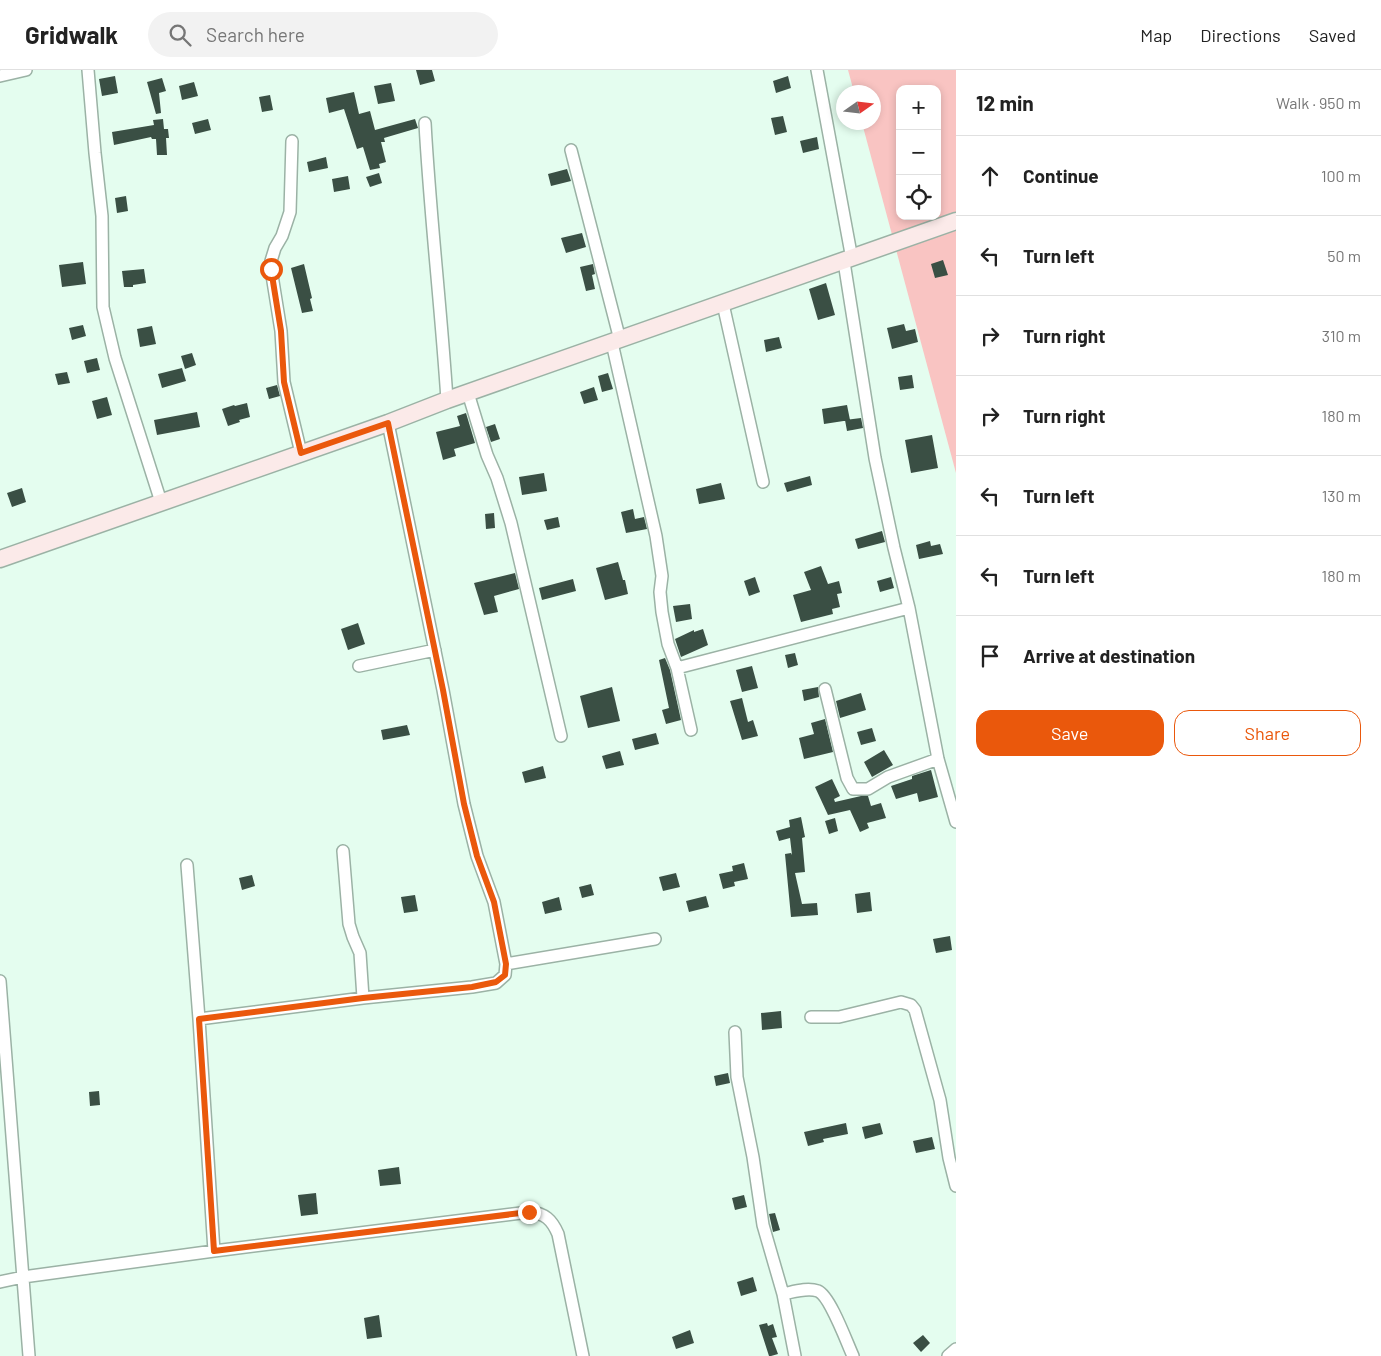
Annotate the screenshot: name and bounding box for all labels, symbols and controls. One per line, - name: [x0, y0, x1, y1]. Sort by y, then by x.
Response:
- search box: [148, 12, 498, 57]
- text: Gridwalk: [25, 20, 118, 49]
- icon: search: [166, 21, 194, 49]
- text: Search here: [206, 23, 305, 46]
- text: Map: [1140, 24, 1172, 46]
- text: Directions: [1200, 24, 1281, 46]
- text: Saved: [1309, 24, 1356, 46]
- north arrow: [836, 85, 881, 130]
- map controls: [896, 85, 941, 220]
- button: +: [896, 85, 941, 130]
- text: 12 min: [976, 90, 1034, 115]
- text: Walk · 950 m: [1276, 93, 1361, 112]
- button: −: [896, 130, 941, 175]
- icon: ahead: [976, 162, 1004, 190]
- text: Continue: [1023, 164, 1099, 187]
- text: 100 m: [1321, 166, 1361, 185]
- button: locate: [896, 175, 941, 220]
- icon: left: [976, 242, 1004, 270]
- text: Turn left: [1023, 244, 1094, 267]
- text: 50 m: [1327, 246, 1361, 265]
- route start: [260, 258, 283, 281]
- icon: right: [976, 322, 1004, 350]
- text: Turn right: [1023, 324, 1105, 347]
- text: 310 m: [1322, 326, 1361, 345]
- icon: right: [976, 402, 1004, 430]
- text: Turn right: [1023, 404, 1105, 427]
- text: 180 m: [1322, 406, 1361, 425]
- icon: left: [976, 482, 1004, 510]
- text: Turn left: [1023, 484, 1094, 507]
- text: 130 m: [1322, 486, 1361, 505]
- icon: left: [976, 562, 1004, 590]
- text: Turn left: [1023, 564, 1094, 587]
- text: 180 m: [1322, 566, 1361, 585]
- icon: arrive: [976, 642, 1004, 670]
- text: Arrive at destination: [1023, 644, 1195, 667]
- button: Save: [976, 710, 1164, 756]
- button: Share: [1174, 710, 1361, 756]
- route end: [518, 1201, 541, 1224]

